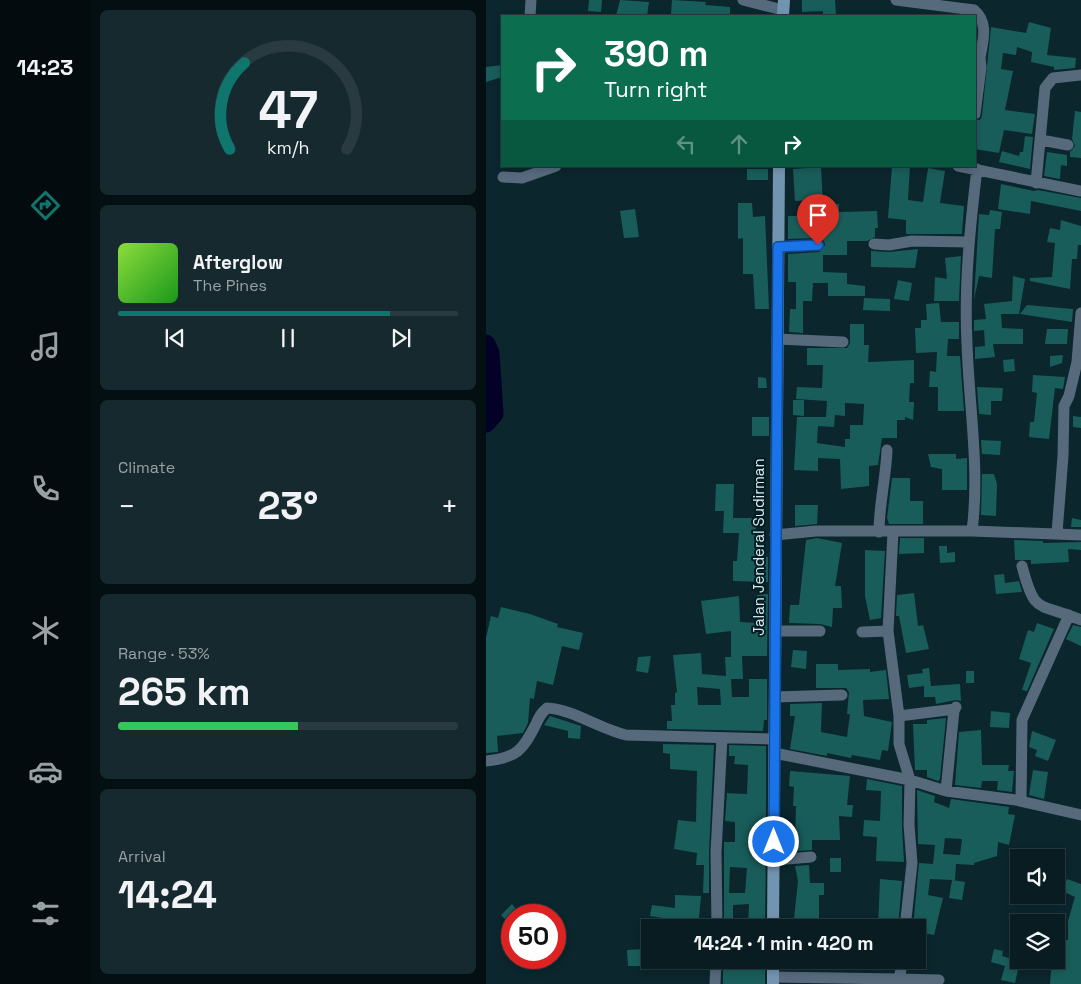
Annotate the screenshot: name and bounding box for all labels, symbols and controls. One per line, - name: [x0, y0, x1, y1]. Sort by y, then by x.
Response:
- text: 390 m: [604, 32, 708, 76]
- icon: right: [521, 35, 586, 100]
- text: 14:23: [17, 53, 73, 81]
- text: Turn right: [604, 75, 707, 103]
- text: 47: [258, 77, 318, 143]
- icon: left: [672, 130, 700, 158]
- icon: ahead: [725, 130, 753, 158]
- icon: right: [778, 130, 806, 158]
- text: km/h: [267, 136, 309, 159]
- icon: directions: [28, 188, 63, 223]
- pin: [797, 194, 839, 245]
- icon: arrive: [804, 201, 832, 229]
- text: Afterglow: [193, 250, 283, 275]
- text: The Pines: [193, 275, 267, 296]
- icon: previous: [161, 324, 189, 352]
- icon: pause: [274, 324, 302, 352]
- icon: next: [387, 324, 415, 352]
- icon: music: [28, 329, 63, 364]
- text: Climate: [118, 457, 175, 478]
- street label: Jalan Jenderal Sudirman: [749, 458, 768, 636]
- icon: phone: [28, 471, 63, 506]
- text: 23°: [258, 482, 318, 530]
- text: −: [118, 488, 135, 524]
- text: +: [441, 488, 458, 524]
- icon: climate: [28, 613, 63, 648]
- text: Range · 53%: [118, 643, 210, 664]
- text: 265 km: [118, 668, 250, 716]
- icon: car: [28, 754, 63, 789]
- position arrow: [747, 815, 799, 867]
- text: Arrival: [118, 846, 166, 867]
- map controls: [1010, 849, 1065, 969]
- button: sound: [1010, 849, 1065, 904]
- text: 14:24: [118, 871, 217, 919]
- icon: filters: [28, 896, 63, 931]
- speed limit sign: 50: [501, 904, 566, 969]
- button: layers: [1010, 914, 1065, 969]
- text: 14:24 · 1 min · 420 m: [693, 931, 874, 956]

